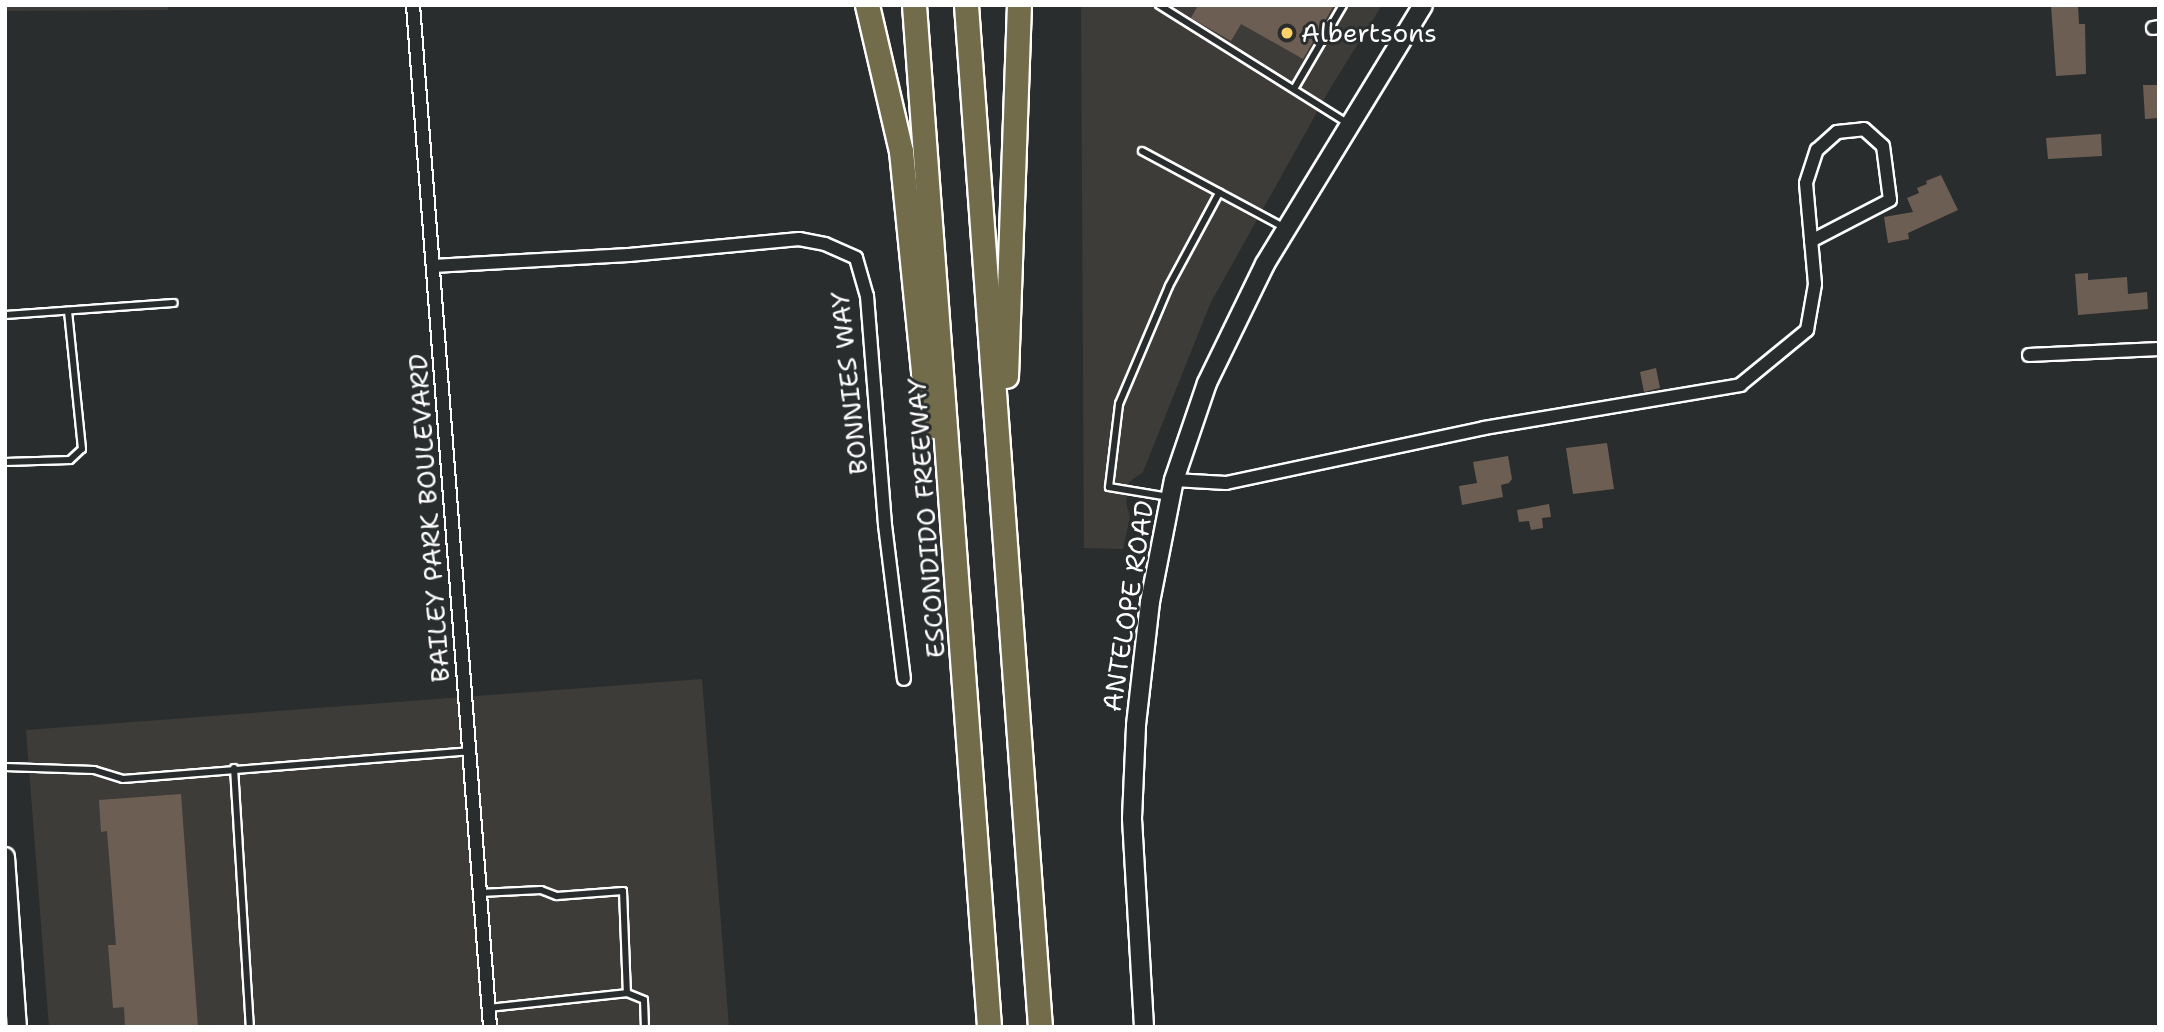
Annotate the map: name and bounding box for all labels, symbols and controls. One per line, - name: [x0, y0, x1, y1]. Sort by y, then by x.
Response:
- place label: Albertsons: [1301, 17, 1437, 49]
- marker: Albertsons: [1279, 25, 1295, 41]
- street label: BONNIES WAY: [824, 290, 874, 476]
- street label: BAILEY PARK BOULEVARD: [402, 353, 456, 683]
- street label: ESCONDIDO FREEWAY: [901, 377, 951, 659]
- street label: ANTELOPE ROAD: [1096, 498, 1160, 714]

